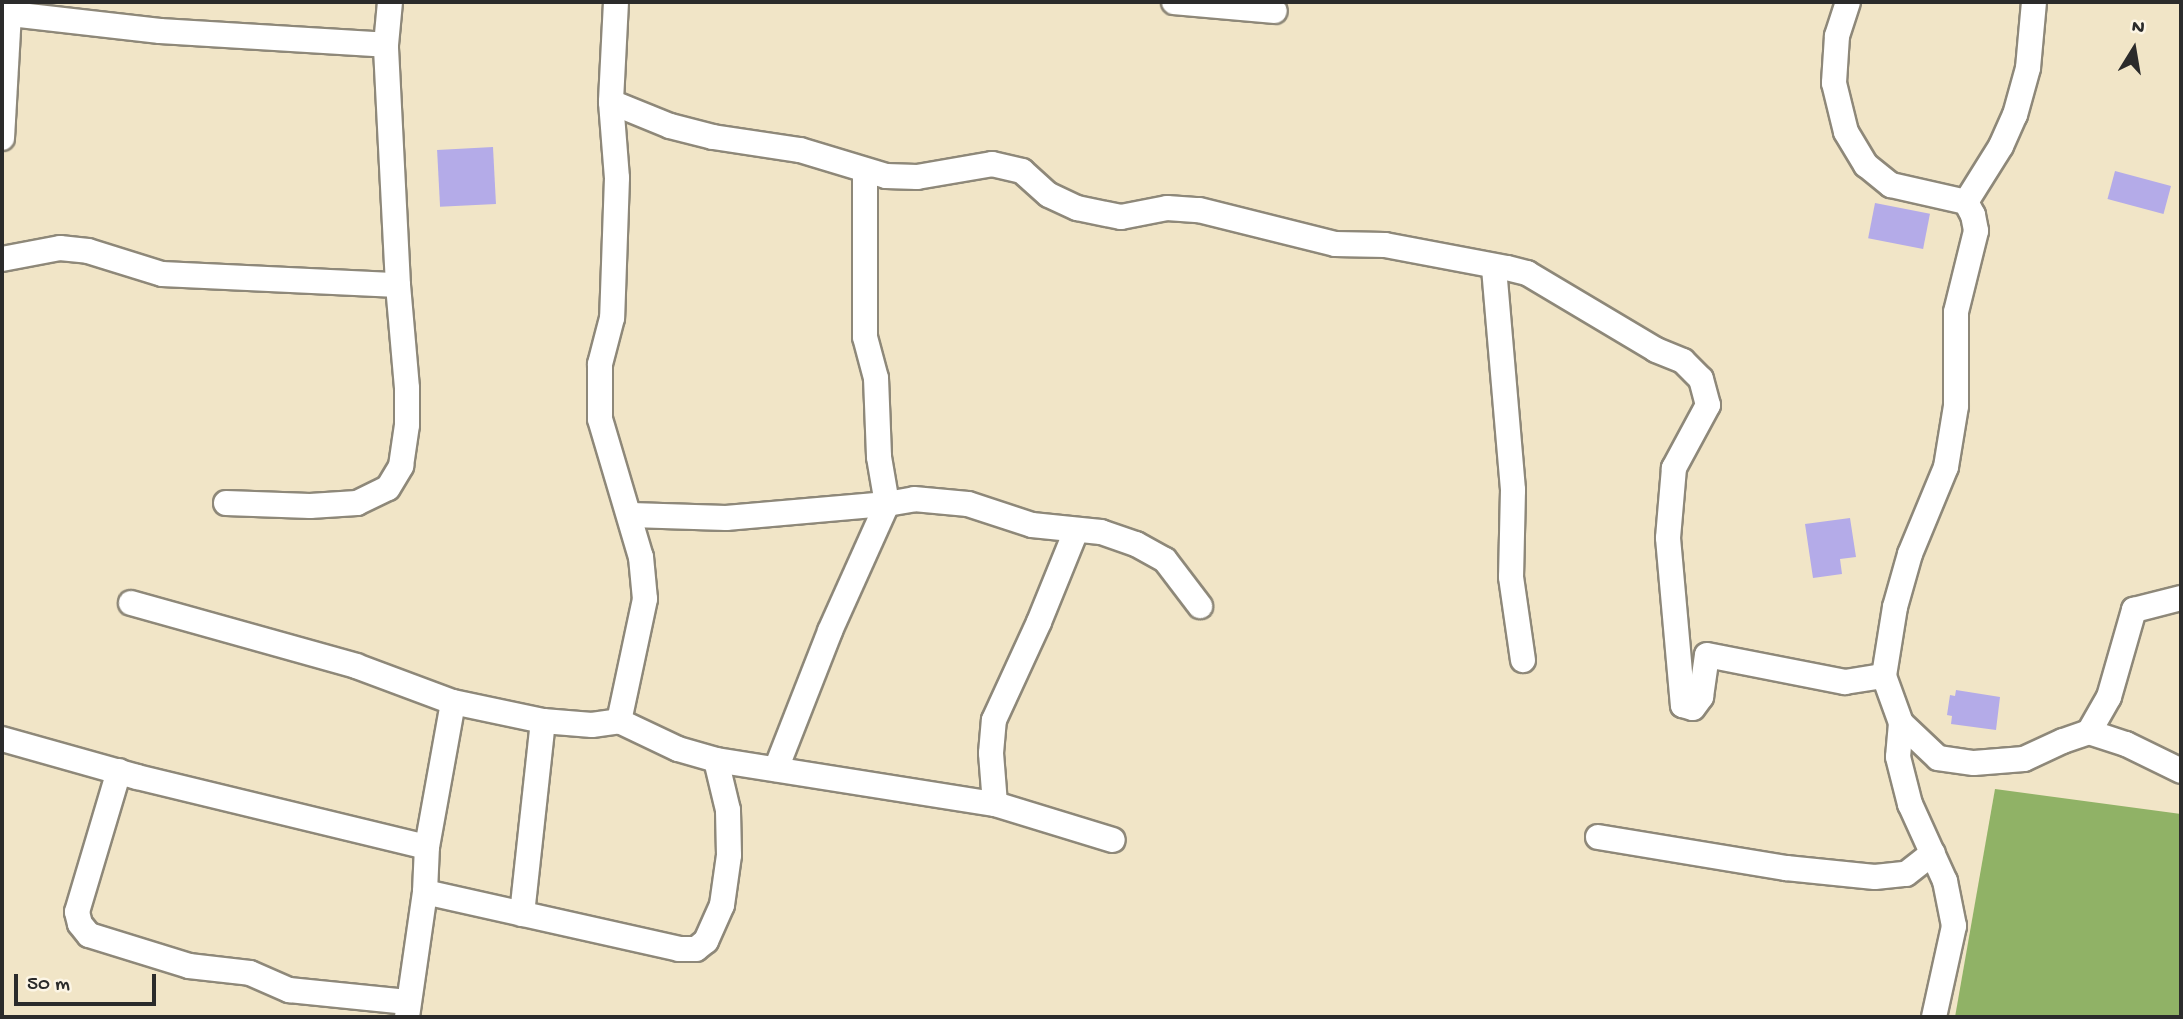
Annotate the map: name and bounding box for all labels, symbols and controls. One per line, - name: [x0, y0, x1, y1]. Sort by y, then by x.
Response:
- north arrow: [2099, 14, 2169, 84]
- text: N: [2130, 15, 2146, 40]
- scale bar: [18, 960, 159, 1004]
- text: 50 m: [27, 973, 70, 998]

